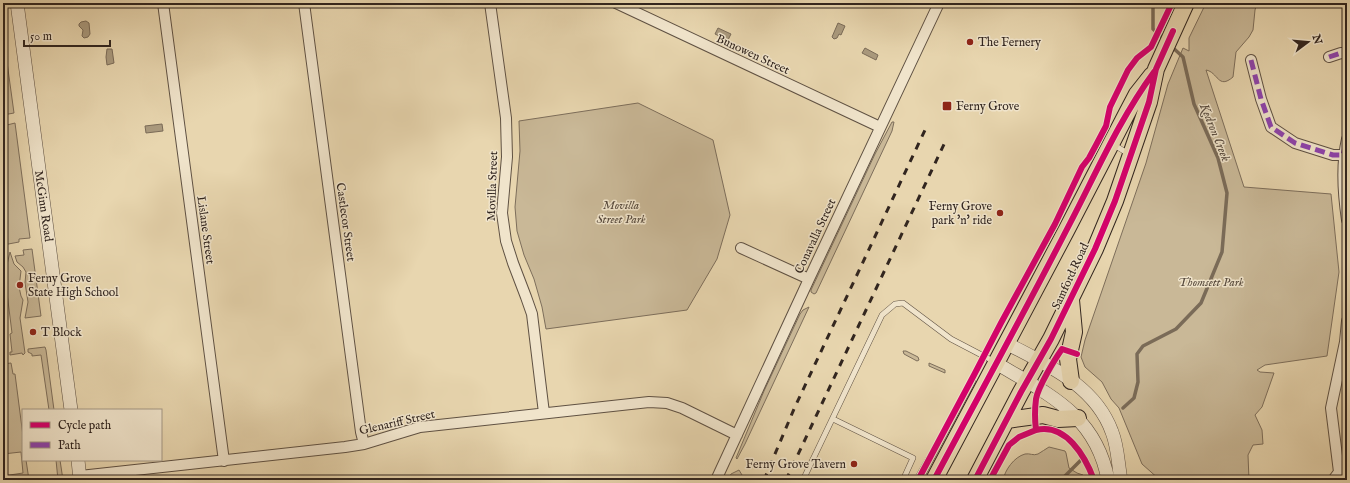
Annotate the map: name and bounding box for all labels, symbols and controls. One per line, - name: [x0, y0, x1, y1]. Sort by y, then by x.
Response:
- scale bar: [24, 22, 110, 48]
- north arrow: [1288, 22, 1328, 62]
- text: 50 m: [30, 29, 52, 44]
- street label: Bunowen Street: [714, 31, 792, 78]
- text: N: [1308, 32, 1325, 46]
- place label: The Fernery: [978, 35, 1041, 50]
- marker: The Fernery: [965, 37, 975, 47]
- place label: Ferny Grove: [956, 99, 1020, 114]
- marker: Ferny Grove: [941, 100, 953, 112]
- water label: Kedron Creek: [1195, 100, 1234, 165]
- street label: Movilla Street: [484, 151, 501, 221]
- street label: McGinn Road: [31, 170, 56, 243]
- street label: Castlecor Street: [333, 182, 358, 262]
- street label: Lislane Street: [193, 195, 218, 265]
- street label: Conavalla Street: [792, 196, 839, 276]
- park label: Movilla Street Park: [596, 198, 646, 227]
- place label: Ferny Grove park 'n' ride: [929, 199, 992, 229]
- marker: Ferny Grove park 'n' ride: [995, 208, 1005, 218]
- street label: Samford Road: [1048, 240, 1093, 312]
- place label: Ferny Grove State High School: [28, 271, 119, 300]
- park label: Thomsett Park: [1178, 275, 1244, 290]
- marker: Ferny Grove State High School: [15, 280, 25, 290]
- place label: T Block: [41, 325, 82, 340]
- marker: T Block: [28, 327, 38, 337]
- street label: Glenariff Street: [358, 407, 436, 438]
- legend: [22, 409, 162, 461]
- text: Cycle path: [58, 418, 112, 434]
- text: Path: [58, 438, 81, 453]
- place label: Ferny Grove Tavern: [746, 457, 847, 472]
- marker: Ferny Grove Tavern: [849, 459, 859, 469]

